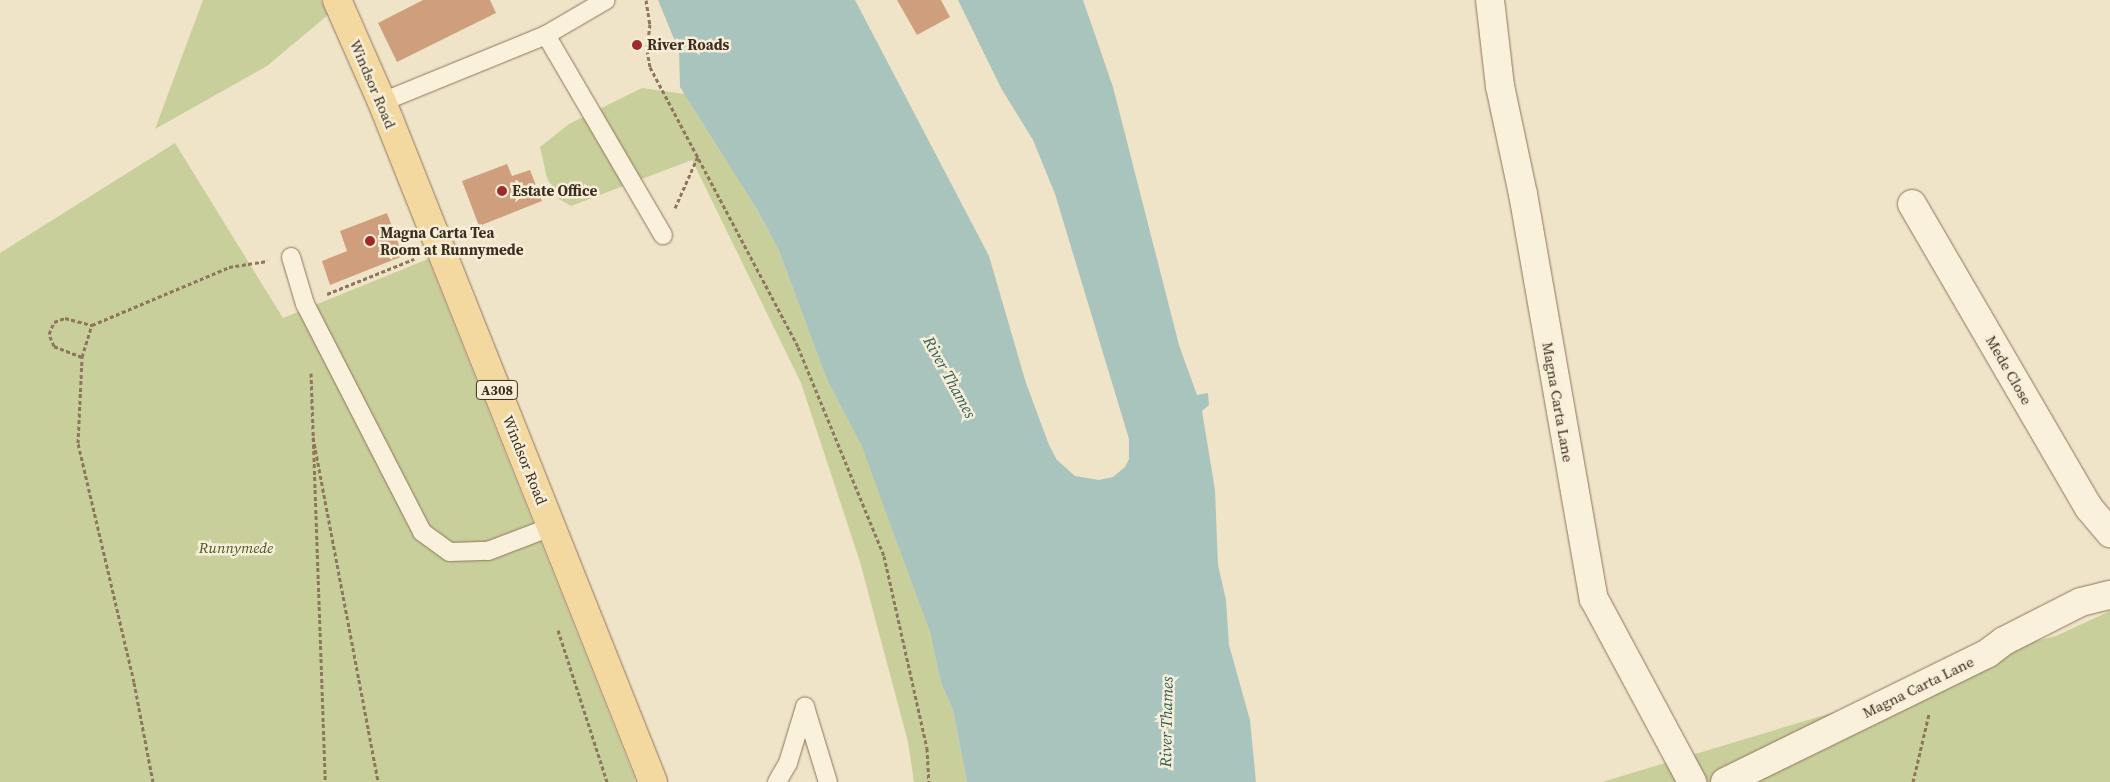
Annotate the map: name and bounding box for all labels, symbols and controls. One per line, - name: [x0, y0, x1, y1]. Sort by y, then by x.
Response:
- place label: River Roads: [647, 36, 729, 54]
- street label: Windsor Road: [346, 37, 400, 131]
- marker: River Roads: [631, 39, 643, 51]
- place label: Estate Office: [512, 182, 597, 200]
- marker: Estate Office: [496, 185, 508, 197]
- place label: Magna Carta Tea Room at Runnymede: [380, 223, 524, 258]
- marker: Magna Carta Tea Room at Runnymede: [364, 235, 376, 247]
- street label: Mede Close: [1982, 332, 2036, 408]
- water label: River Thames: [920, 333, 980, 421]
- street label: Magna Carta Lane: [1539, 341, 1577, 463]
- road number: A308: [476, 378, 518, 402]
- street label: Windsor Road: [499, 413, 551, 507]
- park label: Runnymede: [199, 539, 273, 557]
- street label: Magna Carta Lane: [1859, 652, 1977, 722]
- water label: River Thames: [1156, 676, 1176, 768]

